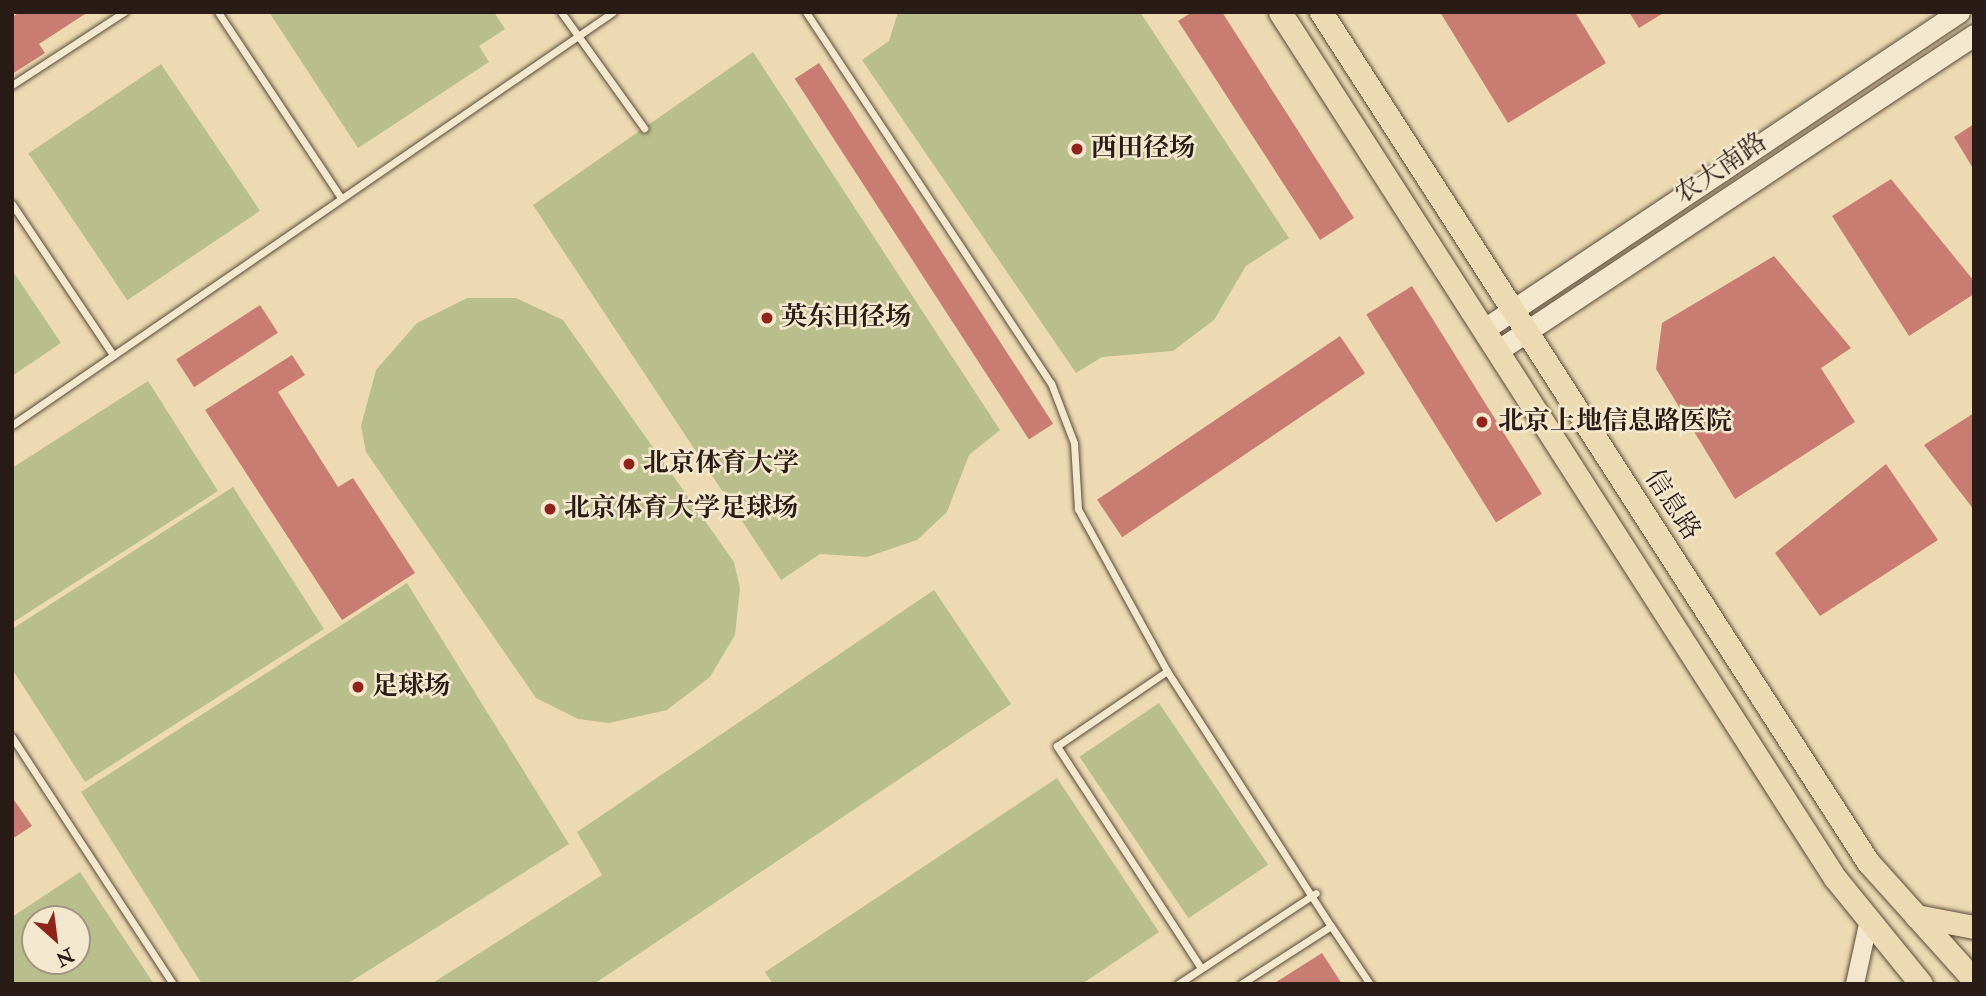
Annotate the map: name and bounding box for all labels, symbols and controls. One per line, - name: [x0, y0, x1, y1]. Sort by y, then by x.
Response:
- street label: 农大南路: [1669, 127, 1773, 211]
- place label: 西田径场: [1091, 133, 1195, 165]
- marker: 西田径场: [1069, 141, 1085, 157]
- place label: 英东田径场: [781, 302, 911, 334]
- marker: 英东田径场: [759, 310, 775, 326]
- place label: 北京上地信息路医院: [1498, 406, 1732, 438]
- marker: 北京上地信息路医院: [1472, 412, 1492, 432]
- place label: 北京体育大学: [643, 448, 799, 480]
- marker: 北京体育大学: [621, 456, 637, 472]
- street label: 信息路: [1638, 464, 1706, 546]
- place label: 北京体育大学足球场: [564, 493, 798, 525]
- marker: 北京体育大学足球场: [542, 501, 558, 517]
- place label: 足球场: [372, 671, 450, 703]
- marker: 足球场: [350, 679, 366, 695]
- north arrow: [21, 905, 91, 975]
- text: N: [52, 942, 78, 971]

